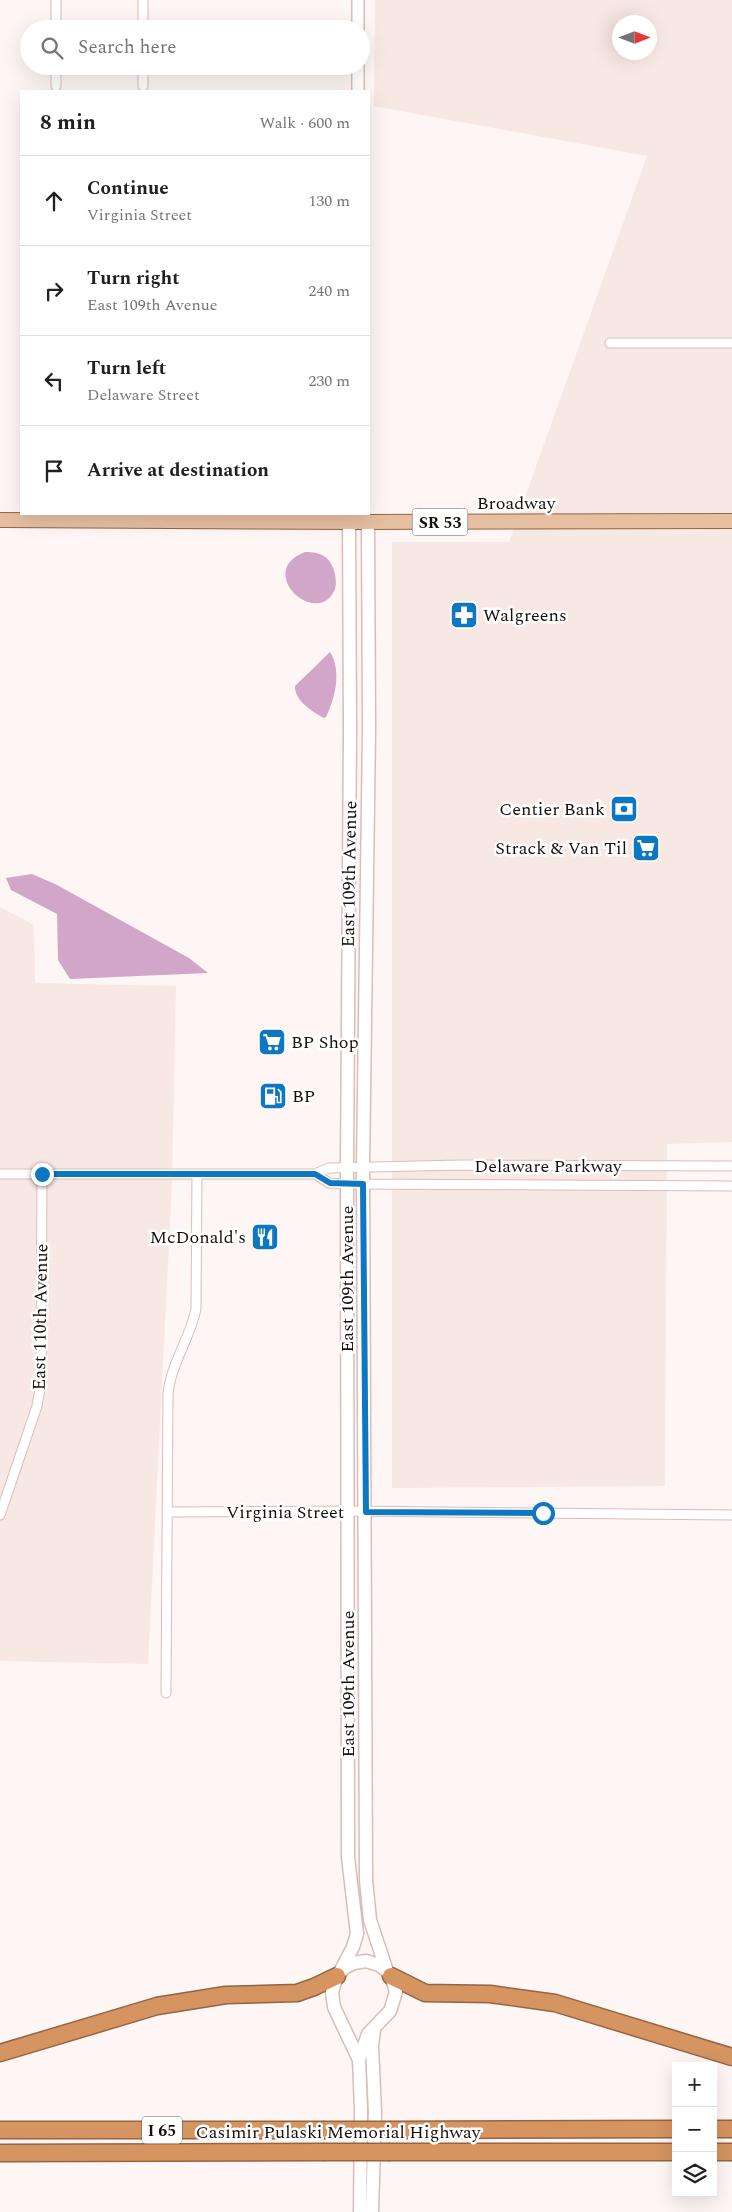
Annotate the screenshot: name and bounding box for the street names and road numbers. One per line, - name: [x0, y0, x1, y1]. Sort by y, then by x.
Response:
- street label: Broadway: [477, 490, 557, 517]
- road number: SR 53: [412, 508, 468, 536]
- street label: East 109th Avenue: [335, 800, 364, 948]
- street label: Delaware Parkway: [474, 1153, 623, 1180]
- street label: East 109th Avenue: [334, 1206, 361, 1352]
- street label: East 110th Avenue: [26, 1243, 55, 1391]
- street label: Virginia Street: [226, 1499, 344, 1526]
- street label: East 109th Avenue: [335, 1611, 362, 1757]
- road number: I 65: [142, 2116, 182, 2144]
- street label: Casimir Pulaski Memorial Highway: [196, 2119, 482, 2146]

